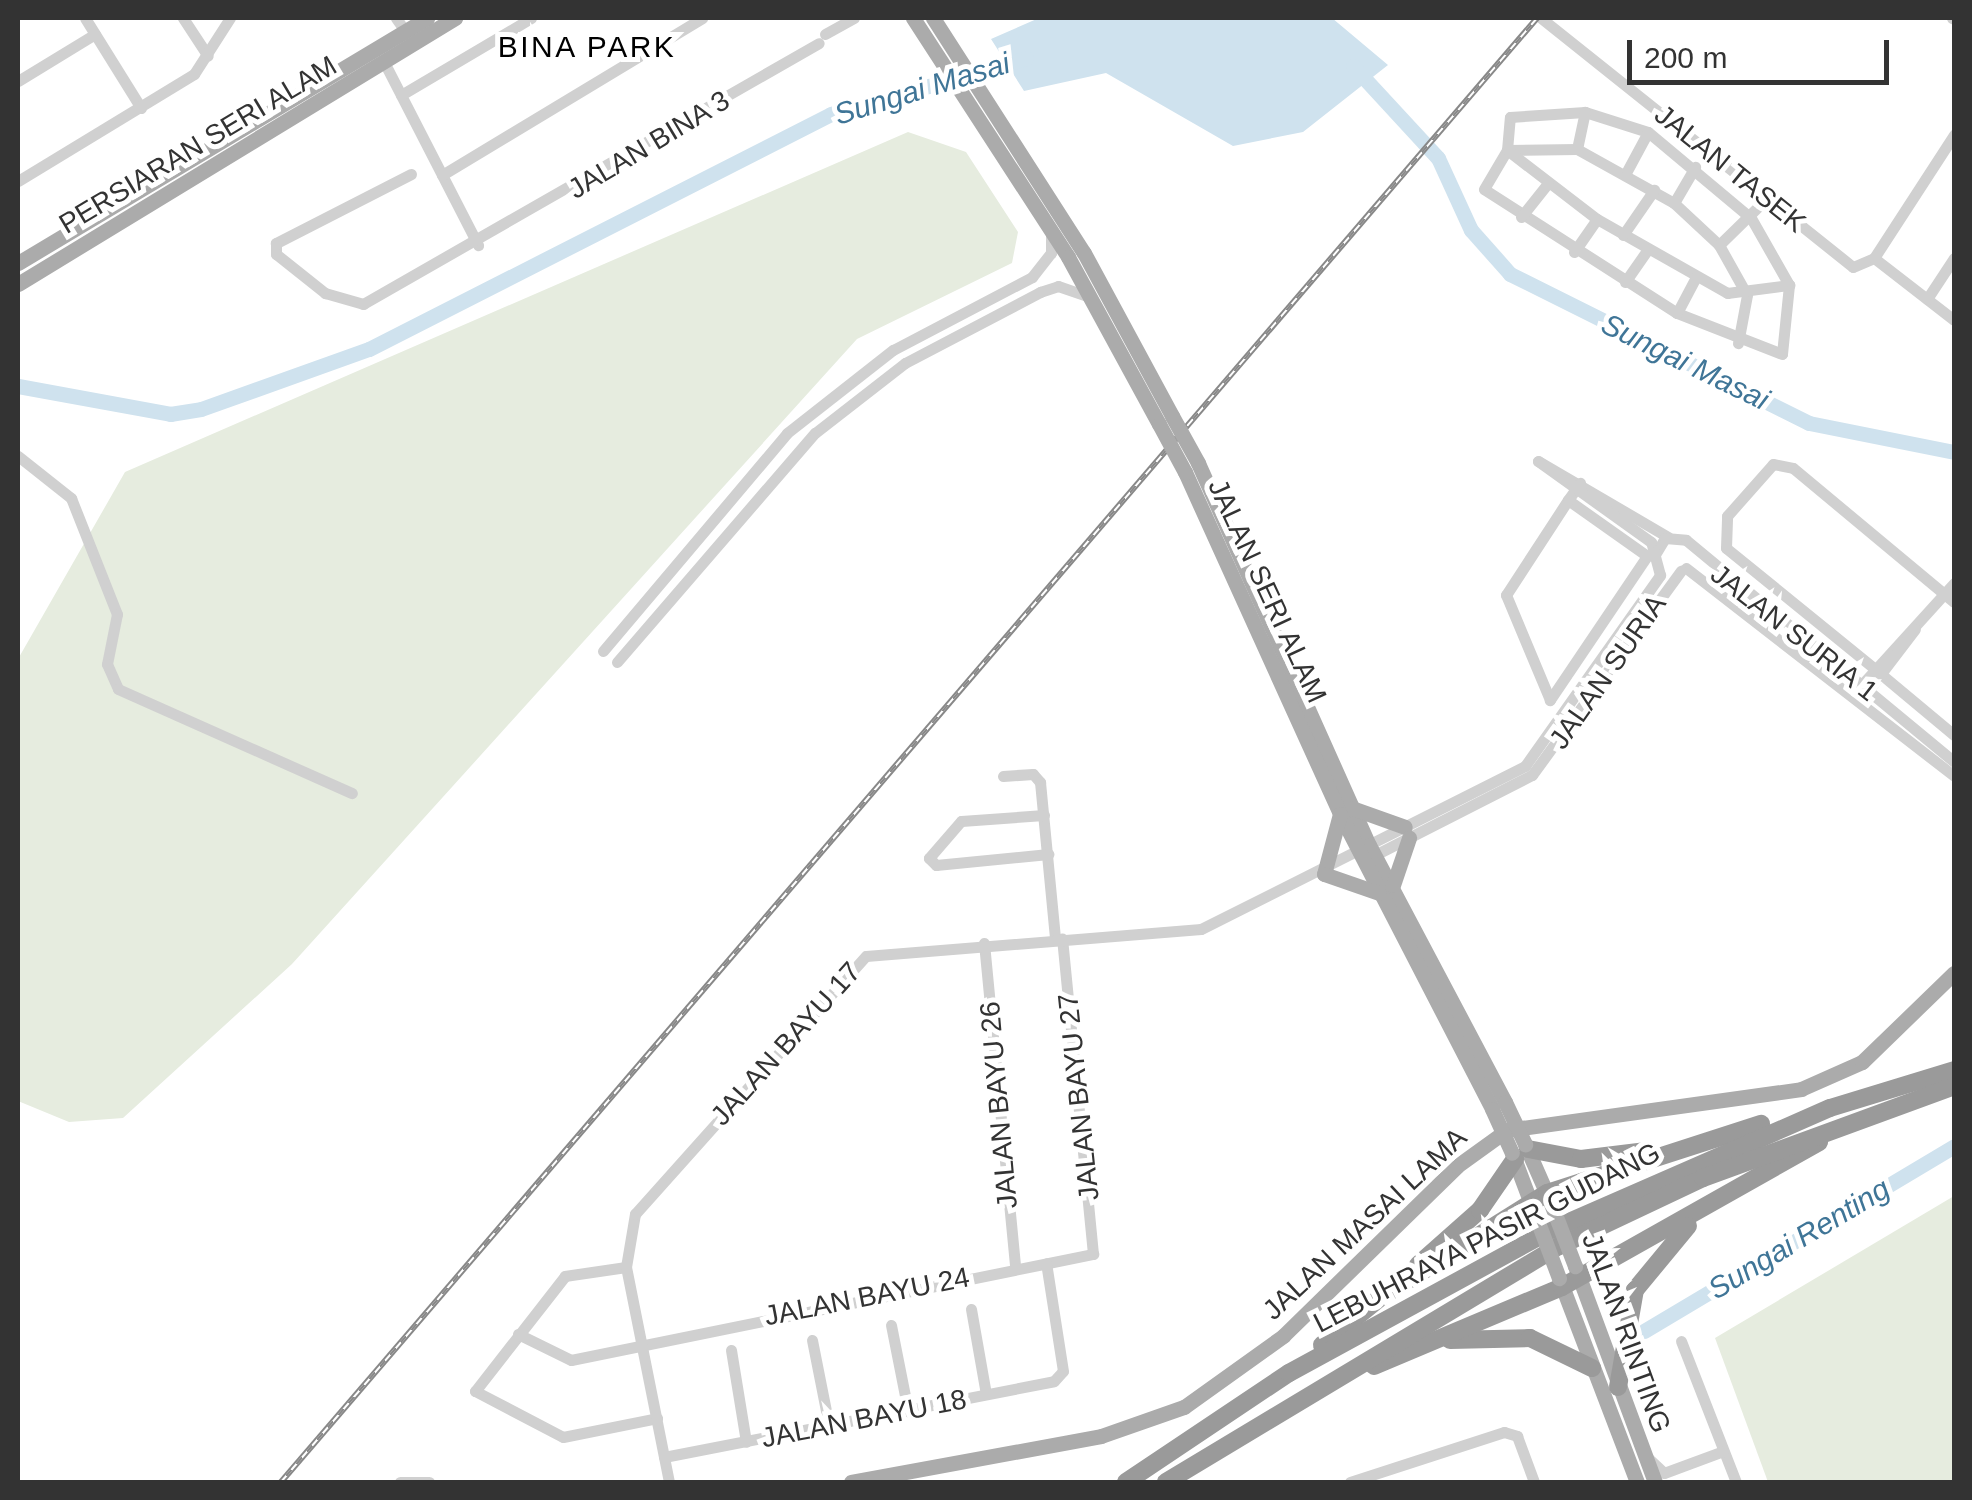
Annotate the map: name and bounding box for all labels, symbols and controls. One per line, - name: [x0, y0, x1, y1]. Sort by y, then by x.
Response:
- scale bar: [1632, 20, 1894, 82]
- district label: BINA PARK: [497, 29, 677, 65]
- text: 200 m: [1644, 41, 1727, 74]
- water label: Sungai Masai: [830, 45, 1014, 133]
- street label: PERSIARAN SERI ALAM: [53, 48, 343, 242]
- street label: JALAN BINA 3: [562, 83, 736, 207]
- street label: JALAN TASEK: [1648, 98, 1812, 240]
- water label: Sungai Masai: [1595, 306, 1775, 418]
- street label: JALAN SERI ALAM: [1200, 473, 1334, 709]
- street label: JALAN SURIA 1: [1703, 557, 1885, 709]
- street label: JALAN SURIA: [1542, 588, 1674, 756]
- street label: JALAN BAYU 17: [704, 955, 868, 1133]
- street label: JALAN BAYU 27: [1051, 992, 1107, 1202]
- street label: JALAN BAYU 26: [973, 1000, 1025, 1210]
- street label: JALAN MASAI LAMA: [1256, 1121, 1474, 1327]
- street label: LEBUHRAYA PASIR GUDANG: [1307, 1135, 1667, 1341]
- water label: Sungai Renting: [1702, 1171, 1896, 1307]
- street label: JALAN RINTING: [1574, 1229, 1678, 1437]
- street label: JALAN BAYU 24: [762, 1261, 972, 1333]
- street label: JALAN BAYU 18: [759, 1383, 969, 1455]

